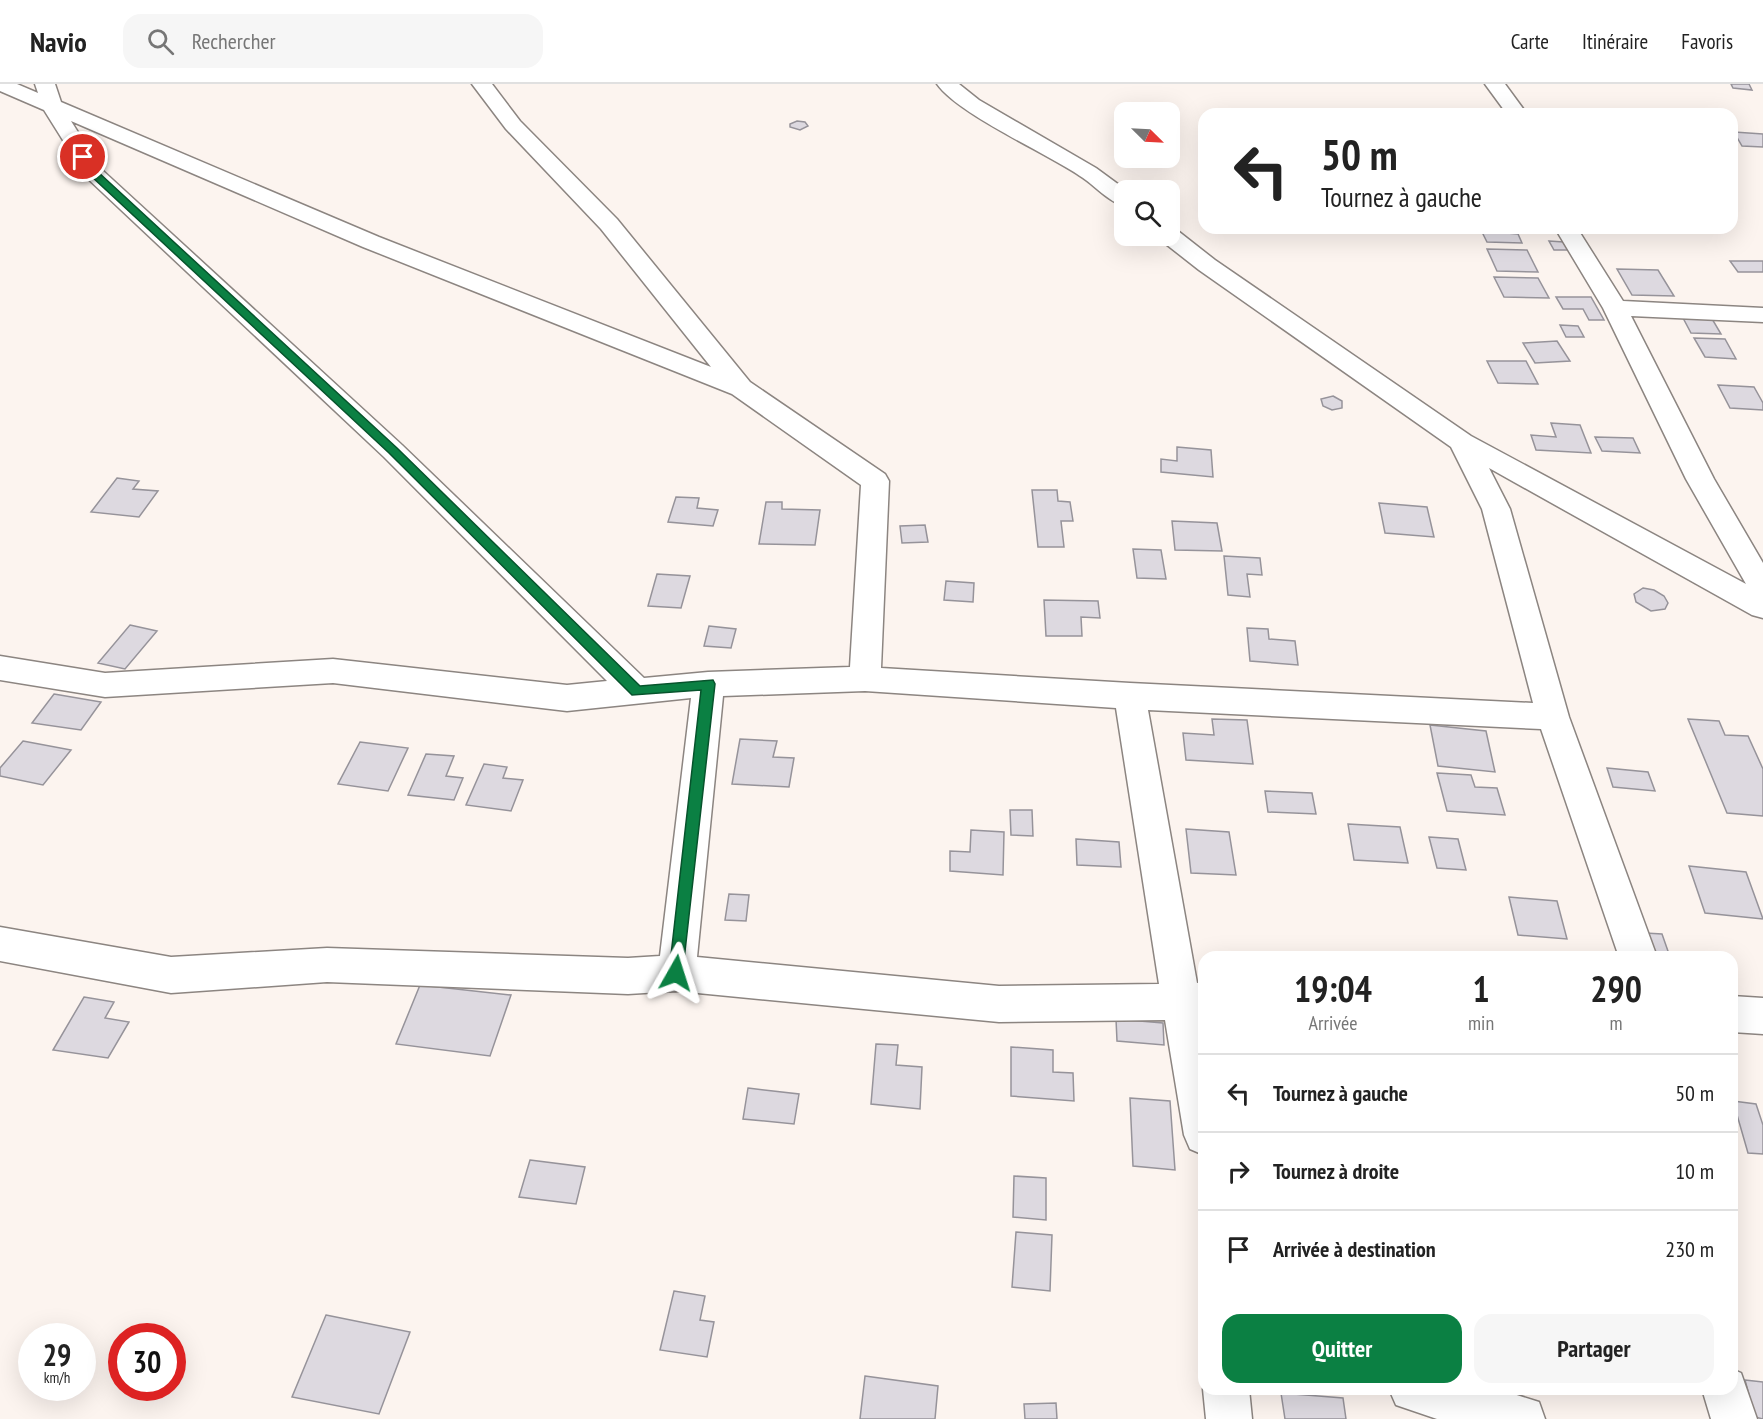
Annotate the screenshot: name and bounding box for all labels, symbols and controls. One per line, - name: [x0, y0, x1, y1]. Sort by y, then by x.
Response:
- search box: [123, 14, 543, 68]
- text: Navio: [30, 23, 87, 60]
- icon: search: [144, 25, 177, 58]
- text: Rechercher: [192, 27, 276, 55]
- text: Carte: [1511, 28, 1549, 55]
- text: Itinéraire: [1582, 28, 1648, 55]
- text: Favoris: [1681, 28, 1733, 55]
- north arrow: [1114, 102, 1180, 168]
- map controls: [1114, 102, 1180, 246]
- text: 50 m: [1321, 127, 1398, 182]
- pin: [57, 131, 108, 182]
- icon: left: [1222, 132, 1300, 210]
- icon: arrive: [66, 140, 99, 173]
- button: search: [1114, 180, 1180, 246]
- text: Tournez à gauche: [1321, 180, 1482, 214]
- position arrow: [644, 941, 708, 1005]
- text: 19:04: [1294, 965, 1372, 1012]
- text: 1: [1472, 965, 1490, 1012]
- text: 290: [1590, 965, 1642, 1012]
- text: Arrivée: [1309, 1010, 1357, 1036]
- text: min: [1468, 1010, 1494, 1036]
- text: m: [1610, 1010, 1623, 1036]
- icon: left: [1222, 1077, 1255, 1110]
- text: Tournez à gauche: [1273, 1079, 1408, 1107]
- text: 50 m: [1675, 1079, 1714, 1107]
- icon: right: [1222, 1155, 1255, 1188]
- text: Tournez à droite: [1273, 1157, 1399, 1185]
- text: 10 m: [1675, 1157, 1714, 1185]
- icon: arrive: [1222, 1233, 1255, 1266]
- text: Arrivée à destination: [1273, 1235, 1436, 1263]
- text: 230 m: [1665, 1235, 1714, 1263]
- button: Quitter: [1222, 1314, 1462, 1383]
- button: Partager: [1474, 1314, 1714, 1383]
- speed limit sign: 30: [108, 1323, 186, 1401]
- text: 29: [43, 1335, 71, 1374]
- text: km/h: [44, 1368, 70, 1387]

